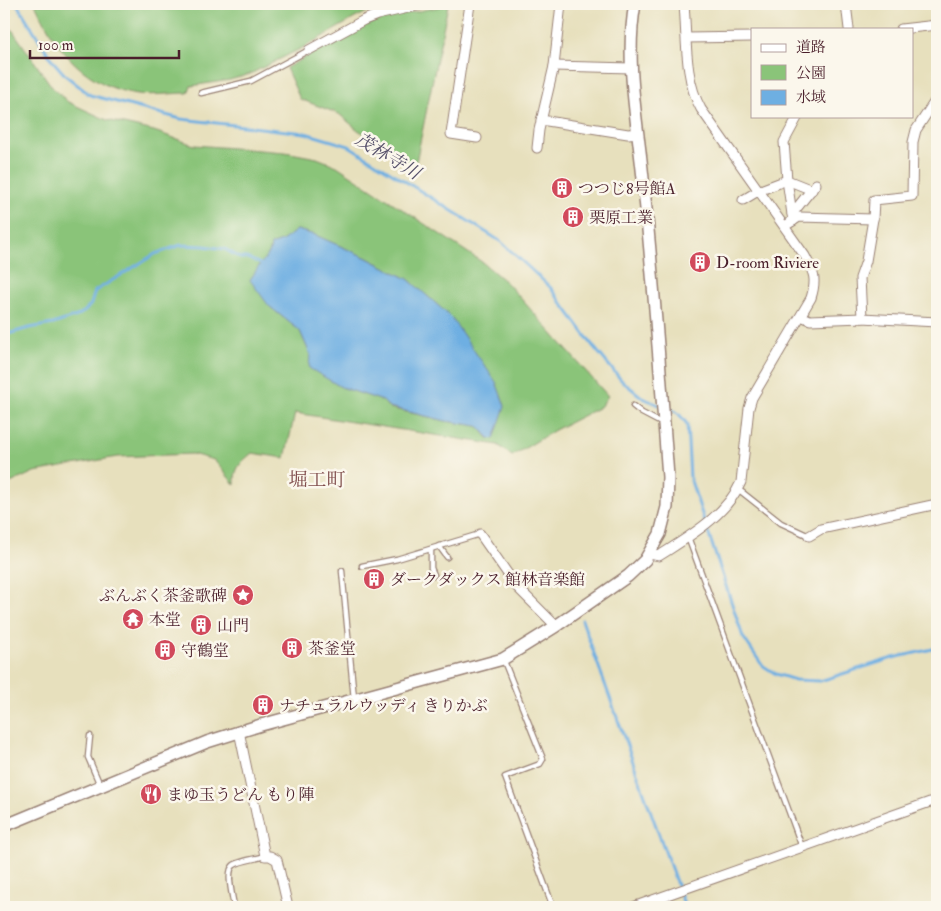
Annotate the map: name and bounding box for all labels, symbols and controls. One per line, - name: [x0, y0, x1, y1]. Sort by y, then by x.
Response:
- scale bar: [30, 28, 179, 60]
- legend: [751, 28, 914, 118]
- text: 100 m: [38, 36, 74, 55]
- text: 道路: [796, 38, 826, 57]
- text: 公園: [796, 64, 826, 83]
- text: 水域: [796, 88, 826, 107]
- water label: 茂林寺川: [351, 128, 426, 186]
- building icon: つつじ8号館A: [550, 176, 574, 200]
- place label: つつじ8号館A: [578, 179, 676, 199]
- building icon: 栗原工業: [561, 205, 585, 229]
- place label: 栗原工業: [589, 208, 653, 228]
- building icon: D-room Riviere: [688, 250, 712, 274]
- place label: D-room Riviere: [716, 253, 819, 273]
- district label: 堀工町: [288, 468, 346, 492]
- building icon: ダークダックス 館林音楽館: [362, 567, 386, 591]
- place label: ダークダックス 館林音楽館: [390, 570, 585, 590]
- place icon: ぶんぶく茶釜歌碑: [231, 583, 255, 607]
- place label: ぶんぶく茶釜歌碑: [99, 586, 227, 606]
- temple icon: 本堂: [121, 607, 145, 631]
- place label: 本堂: [149, 610, 181, 630]
- building icon: 山門: [189, 613, 213, 637]
- place label: 山門: [217, 616, 249, 636]
- building icon: 茶釜堂: [280, 636, 304, 660]
- building icon: 守鶴堂: [153, 638, 177, 662]
- place label: 茶釜堂: [308, 639, 356, 659]
- place label: 守鶴堂: [181, 641, 229, 661]
- building icon: ナチュラルウッディ きりかぶ: [251, 693, 275, 717]
- place label: ナチュラルウッディ きりかぶ: [279, 696, 488, 716]
- restaurant icon: まゆ玉うどん もり陣: [139, 782, 163, 806]
- place label: まゆ玉うどん もり陣: [167, 785, 314, 805]

